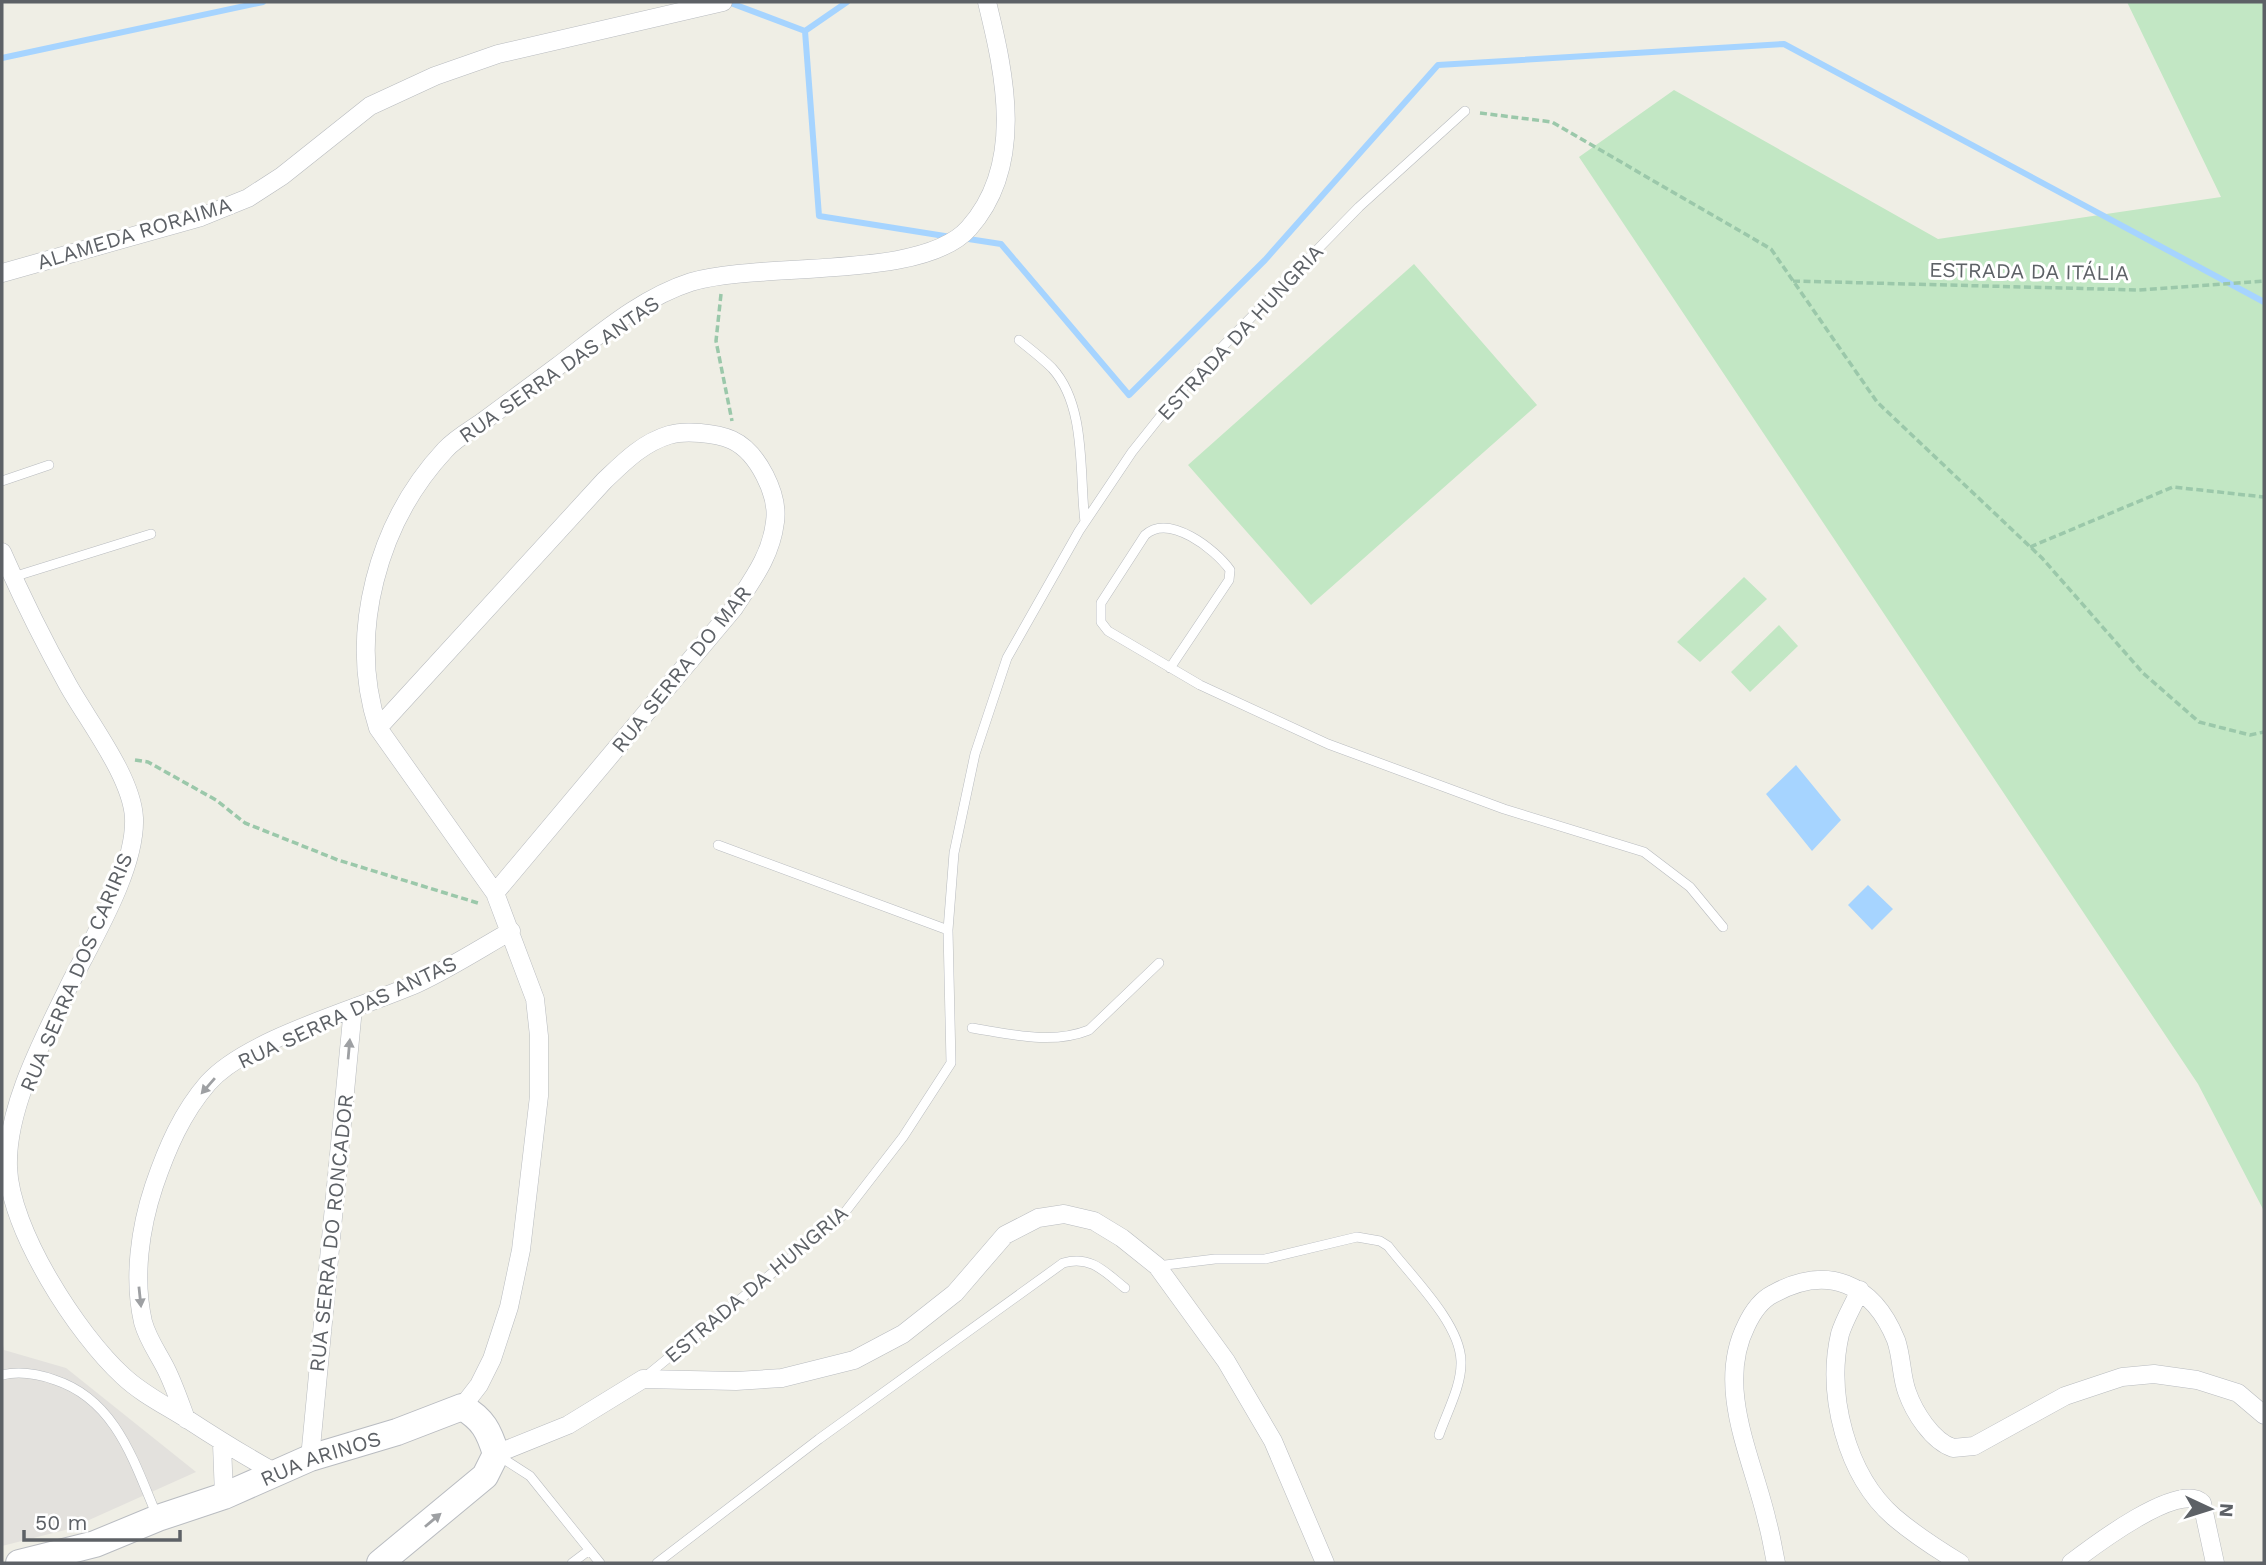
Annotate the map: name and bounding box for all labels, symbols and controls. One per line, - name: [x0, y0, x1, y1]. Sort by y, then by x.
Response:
- street label: ALAMEDA RORAIMA: [34, 191, 234, 274]
- street label: ESTRADA DA HUNGRIA: [1152, 239, 1328, 425]
- street label: ESTRADA DA ITÁLIA: [1929, 257, 2129, 285]
- street label: RUA SERRA DAS ANTAS: [454, 290, 664, 448]
- street label: RUA SERRA DO MAR: [606, 581, 756, 757]
- street label: RUA SERRA DOS CARIRIS: [14, 849, 138, 1095]
- street label: RUA SERRA DAS ANTAS: [233, 950, 461, 1074]
- one-way arrow: [344, 1038, 355, 1060]
- one-way arrow: [200, 1077, 216, 1095]
- street label: RUA SERRA DO RONCADOR: [304, 1093, 358, 1373]
- street label: ESTRADA DA HUNGRIA: [659, 1200, 853, 1368]
- one-way arrow: [135, 1286, 146, 1308]
- street label: RUA ARINOS: [256, 1425, 384, 1491]
- north arrow: [2175, 1474, 2245, 1544]
- scale bar: [24, 1498, 180, 1542]
- text: N: [2214, 1502, 2238, 1518]
- text: 50 m: [35, 1510, 87, 1535]
- one-way arrow: [423, 1512, 441, 1527]

